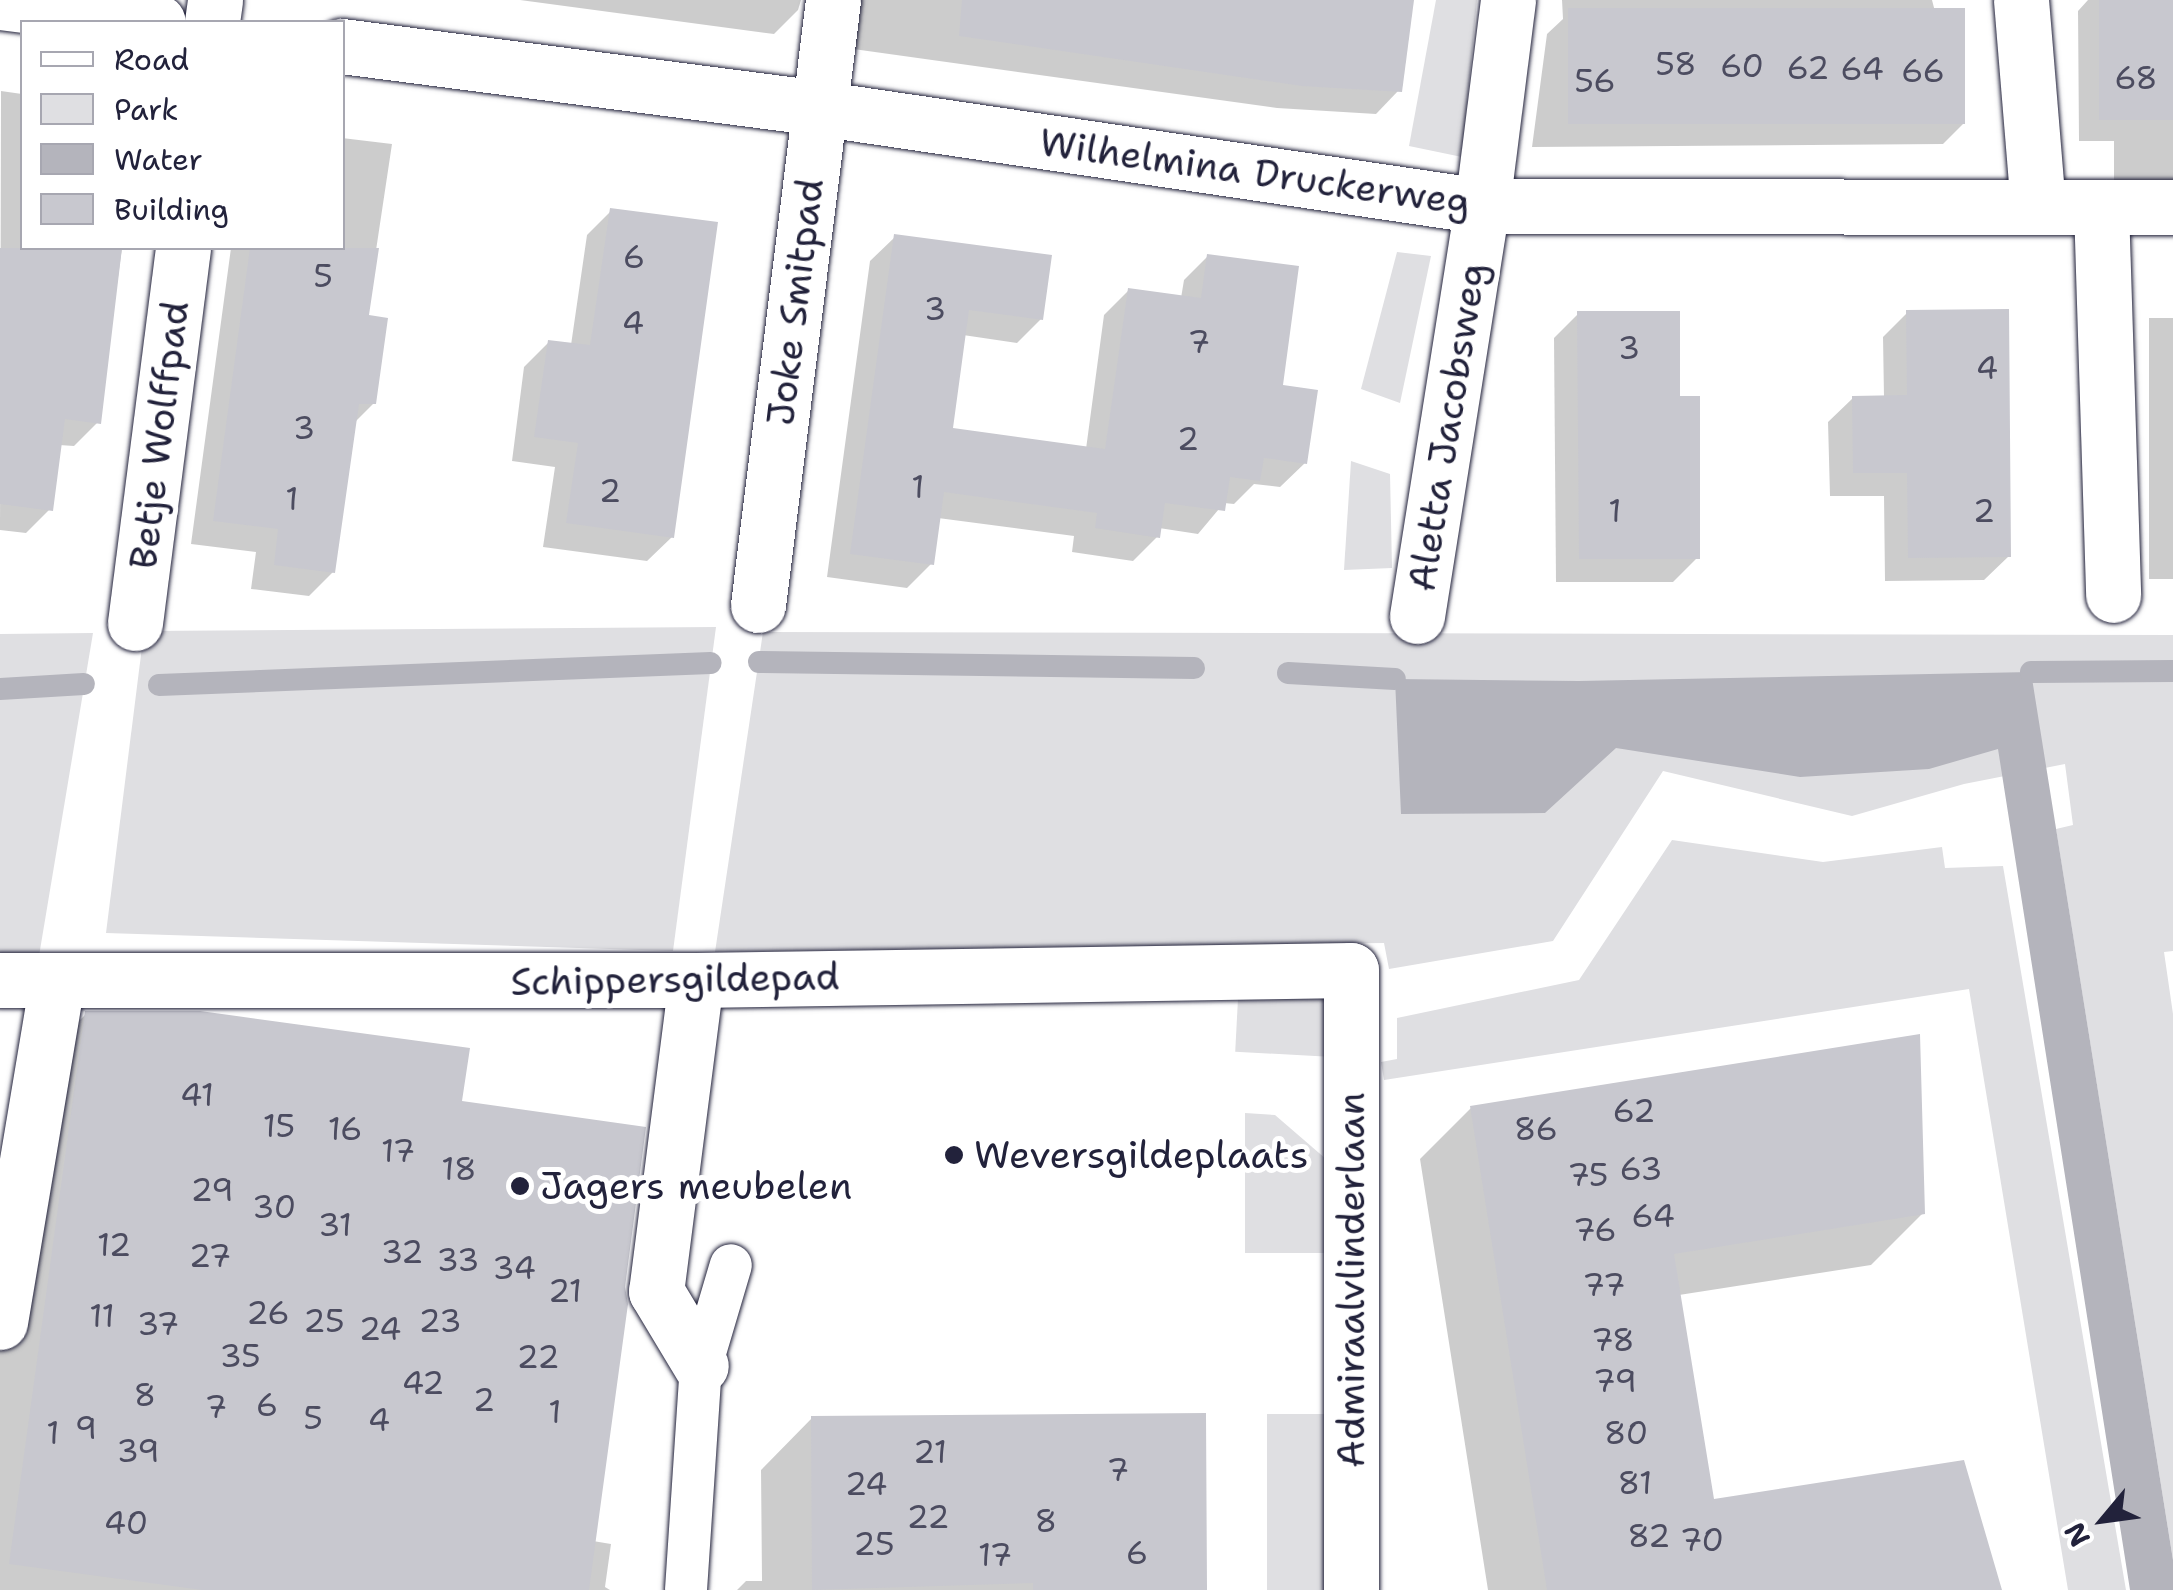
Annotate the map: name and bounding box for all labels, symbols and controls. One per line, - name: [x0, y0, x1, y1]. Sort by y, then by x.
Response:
- legend: [20, 20, 345, 250]
- text: Road: [114, 39, 189, 80]
- house number: 58: [1655, 45, 1697, 83]
- house number: 60: [1720, 47, 1764, 85]
- house number: 62: [1787, 49, 1829, 87]
- house number: 64: [1840, 50, 1884, 88]
- house number: 66: [1901, 52, 1945, 90]
- house number: 68: [2114, 59, 2158, 97]
- house number: 56: [1574, 62, 1616, 100]
- text: Park: [114, 89, 178, 130]
- street label: Wilhelmina Druckerweg: [1037, 119, 1473, 225]
- text: Water: [114, 139, 203, 180]
- street label: Joke Smitpad: [757, 176, 833, 428]
- text: Building: [114, 189, 229, 230]
- house number: 6: [623, 238, 645, 276]
- house number: 5: [313, 257, 333, 295]
- street label: Aletta Jacobsweg: [1399, 260, 1495, 594]
- house number: 3: [924, 290, 946, 328]
- street label: Betje Wolffpad: [120, 298, 198, 572]
- house number: 4: [622, 304, 644, 342]
- house number: 7: [1188, 323, 1210, 361]
- house number: 3: [1618, 329, 1640, 367]
- house number: 4: [1976, 349, 1998, 387]
- house number: 3: [293, 409, 315, 447]
- house number: 2: [1177, 420, 1199, 458]
- house number: 1: [911, 468, 925, 506]
- house number: 2: [599, 472, 621, 510]
- house number: 1: [285, 480, 299, 518]
- house number: 1: [1608, 492, 1622, 530]
- house number: 2: [1973, 492, 1995, 530]
- street label: Schippersgildepad: [510, 953, 840, 1005]
- house number: 41: [180, 1076, 214, 1114]
- street label: Admiraalvlinderlaan: [1328, 1092, 1374, 1468]
- house number: 62: [1613, 1092, 1655, 1130]
- house number: 15: [263, 1107, 295, 1145]
- house number: 16: [328, 1110, 362, 1148]
- house number: 86: [1514, 1110, 1558, 1148]
- house number: 17: [381, 1132, 415, 1170]
- place label: Weversgildeplaats: [974, 1132, 1309, 1178]
- marker: Weversgildeplaats: [943, 1144, 965, 1166]
- house number: 18: [441, 1150, 477, 1188]
- house number: 63: [1620, 1150, 1662, 1188]
- house number: 75: [1568, 1156, 1608, 1194]
- place label: Jagers meubelen: [540, 1163, 852, 1209]
- house number: 29: [190, 1171, 234, 1209]
- marker: Jagers meubelen: [509, 1175, 531, 1197]
- house number: 30: [252, 1188, 296, 1226]
- house number: 64: [1631, 1197, 1675, 1235]
- house number: 31: [318, 1206, 352, 1244]
- house number: 76: [1573, 1211, 1617, 1249]
- house number: 12: [97, 1226, 131, 1264]
- house number: 32: [381, 1233, 423, 1271]
- house number: 27: [189, 1237, 231, 1275]
- house number: 33: [437, 1241, 479, 1279]
- house number: 34: [492, 1249, 536, 1287]
- house number: 77: [1583, 1266, 1625, 1304]
- house number: 21: [548, 1272, 582, 1310]
- house number: 26: [246, 1294, 290, 1332]
- house number: 11: [89, 1297, 115, 1335]
- house number: 25: [303, 1302, 345, 1340]
- house number: 23: [418, 1302, 462, 1340]
- house number: 37: [137, 1305, 179, 1343]
- house number: 24: [359, 1310, 401, 1348]
- house number: 78: [1591, 1321, 1635, 1359]
- house number: 35: [219, 1337, 261, 1375]
- house number: 22: [516, 1338, 560, 1376]
- house number: 79: [1593, 1362, 1637, 1400]
- house number: 42: [402, 1364, 444, 1402]
- house number: 8: [134, 1376, 156, 1414]
- house number: 2: [473, 1381, 495, 1419]
- house number: 6: [256, 1386, 278, 1424]
- house number: 7: [205, 1388, 227, 1426]
- house number: 1: [548, 1393, 562, 1431]
- house number: 5: [303, 1399, 323, 1437]
- house number: 4: [368, 1401, 390, 1439]
- house number: 9: [75, 1409, 97, 1447]
- house number: 1: [46, 1414, 60, 1452]
- house number: 80: [1604, 1414, 1648, 1452]
- house number: 39: [116, 1432, 160, 1470]
- house number: 21: [913, 1433, 947, 1471]
- house number: 7: [1107, 1451, 1129, 1489]
- house number: 81: [1618, 1464, 1652, 1502]
- house number: 24: [845, 1465, 887, 1503]
- north arrow: [2053, 1470, 2153, 1570]
- house number: 22: [906, 1498, 950, 1536]
- house number: 8: [1035, 1502, 1057, 1540]
- house number: 40: [104, 1504, 148, 1542]
- text: N: [2055, 1516, 2099, 1553]
- house number: 82: [1628, 1517, 1670, 1555]
- house number: 70: [1680, 1521, 1724, 1559]
- house number: 25: [853, 1525, 895, 1563]
- house number: 6: [1126, 1534, 1148, 1572]
- house number: 17: [978, 1536, 1012, 1574]

